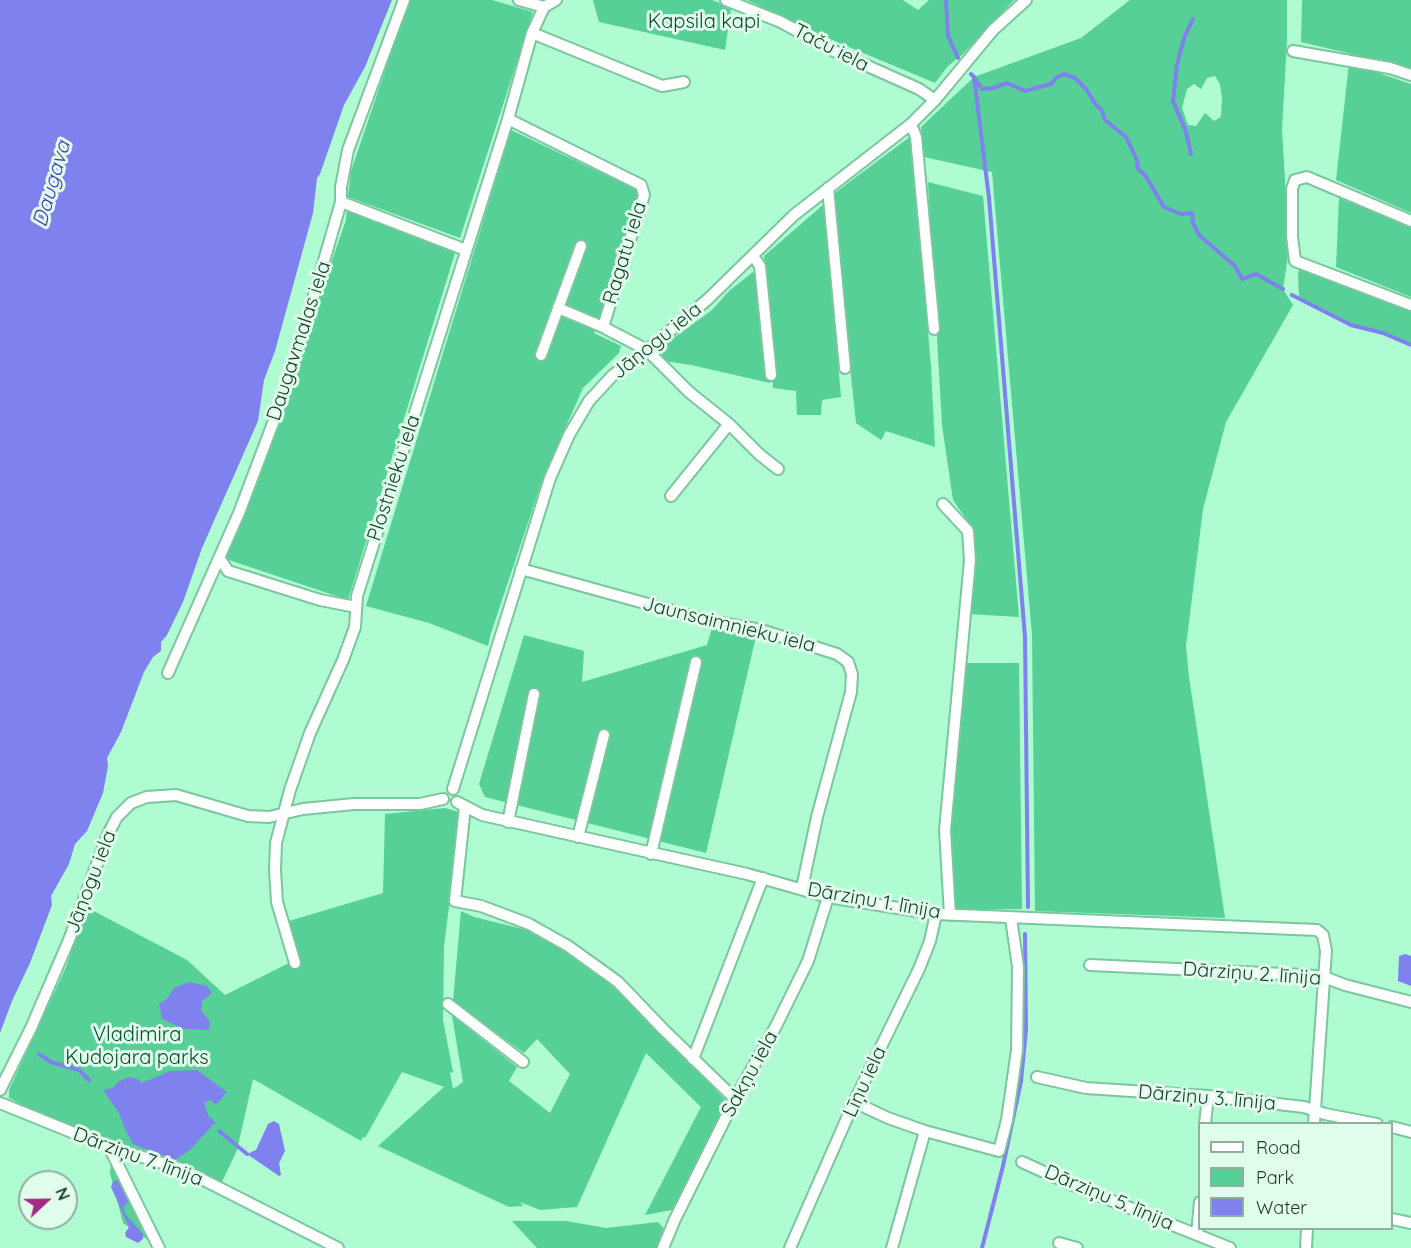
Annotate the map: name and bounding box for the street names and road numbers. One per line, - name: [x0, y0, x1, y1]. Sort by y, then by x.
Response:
- street label: Taču iela: [789, 19, 873, 77]
- street label: Ragatu iela: [598, 199, 652, 307]
- street label: Daugavmalas iela: [262, 258, 336, 424]
- street label: Jāņogu iela: [607, 297, 707, 385]
- street label: Plostnieku iela: [362, 412, 426, 544]
- street label: Jaunsaimnieku iela: [640, 592, 818, 658]
- street label: Jāņogu iela: [60, 827, 122, 937]
- street label: Dārziņu 1. līnija: [805, 877, 943, 925]
- street label: Dārziņu 2. līnija: [1182, 957, 1322, 991]
- street label: Sakņu iela: [717, 1027, 783, 1121]
- street label: Līņu iela: [838, 1043, 892, 1121]
- street label: Dārziņu 3. līnija: [1137, 1080, 1277, 1116]
- street label: Dārziņu 7. līnija: [70, 1122, 206, 1192]
- street label: Dārziņu 5. līnija: [1041, 1160, 1177, 1236]

